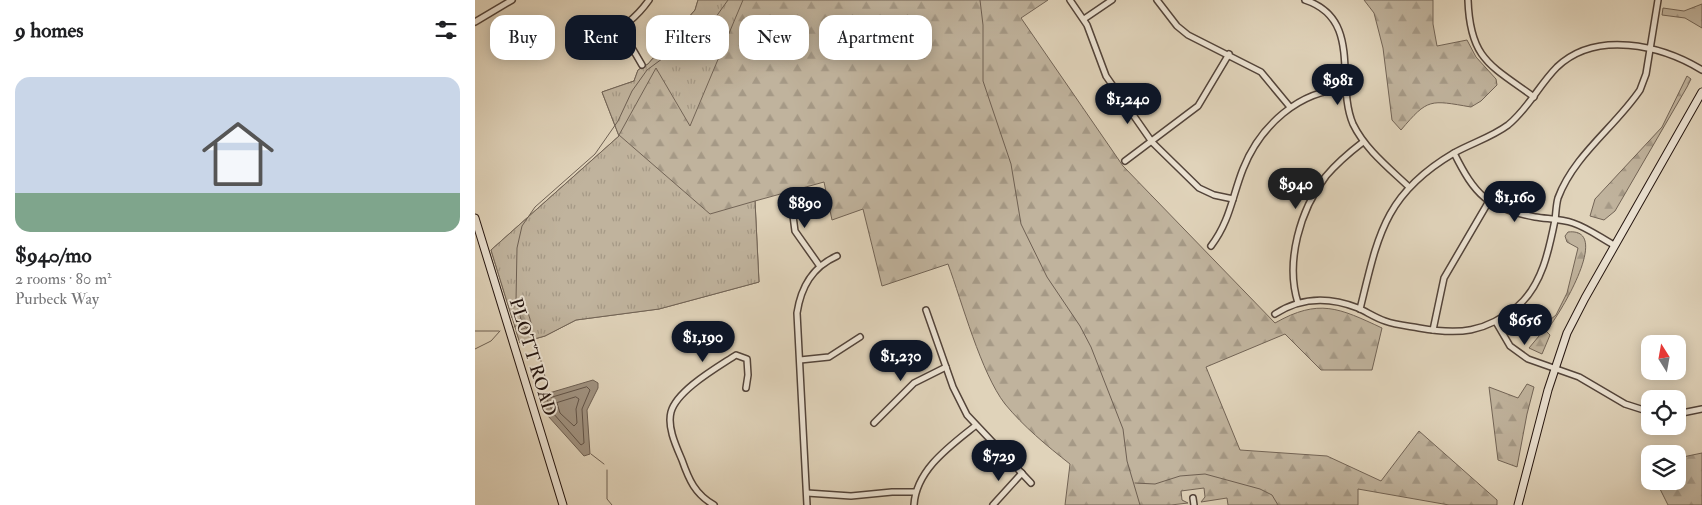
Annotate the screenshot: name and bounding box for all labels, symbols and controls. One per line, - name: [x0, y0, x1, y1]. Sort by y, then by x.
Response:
- chip: Buy: [490, 15, 555, 60]
- chip: Rent: [565, 15, 636, 60]
- chip: Filters: [646, 15, 729, 60]
- chip: New: [739, 15, 809, 60]
- chip: Apartment: [819, 15, 932, 60]
- icon: filters: [432, 16, 460, 44]
- text: 9 homes: [15, 17, 84, 44]
- pin: $981: [1308, 64, 1368, 106]
- text: $981: [1323, 70, 1353, 90]
- pin: $1,240: [1087, 82, 1169, 125]
- text: $1,240: [1106, 89, 1150, 109]
- icon: home: [193, 109, 283, 199]
- pin: $940: [1266, 168, 1326, 210]
- text: $940: [1279, 174, 1313, 194]
- pin: $1,160: [1474, 180, 1556, 223]
- pin: $890: [775, 186, 835, 229]
- text: $1,160: [1495, 187, 1535, 207]
- text: $890: [789, 193, 821, 213]
- text: $940/mo: [15, 242, 92, 269]
- text: 2 rooms · 80 m²: [15, 269, 112, 289]
- text: Purbeck Way: [15, 289, 99, 309]
- street label: PLOTT ROAD: [504, 295, 561, 419]
- pin: $656: [1495, 304, 1555, 346]
- text: $656: [1509, 310, 1541, 330]
- pin: $1,190: [662, 320, 744, 363]
- text: $1,190: [683, 327, 723, 347]
- north arrow: [1641, 335, 1686, 380]
- map controls: [1641, 335, 1686, 490]
- pin: $1,230: [860, 340, 942, 382]
- text: $1,230: [880, 346, 922, 366]
- button: locate: [1641, 390, 1686, 435]
- pin: $729: [969, 440, 1029, 482]
- button: layers: [1641, 445, 1686, 490]
- text: $729: [983, 446, 1015, 466]

